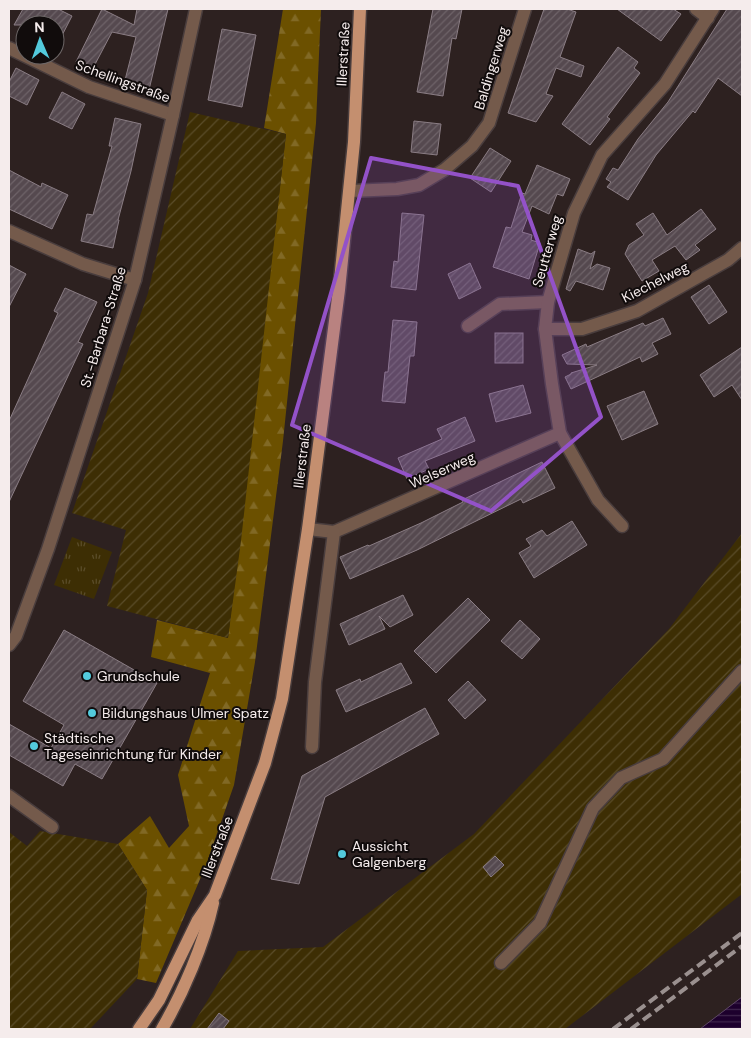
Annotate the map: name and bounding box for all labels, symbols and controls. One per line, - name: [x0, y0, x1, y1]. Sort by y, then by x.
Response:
- north arrow: [15, 15, 65, 65]
- text: N: [34, 18, 45, 36]
- street label: Illerstraße: [332, 21, 354, 87]
- street label: Baldingerweg: [470, 24, 512, 112]
- street label: Schellingstraße: [73, 56, 173, 107]
- street label: Seutterweg: [528, 213, 566, 289]
- street label: Kiechelweg: [618, 257, 692, 307]
- street label: St.-Barbara-Straße: [76, 264, 130, 390]
- street label: Illerstraße: [289, 423, 315, 489]
- street label: Welserweg: [406, 447, 478, 493]
- place label: Grundschule: [97, 667, 180, 685]
- marker: Grundschule: [81, 670, 93, 682]
- place label: Bildungshaus Ulmer Spatz: [102, 704, 269, 722]
- marker: Bildungshaus Ulmer Spatz: [86, 707, 98, 719]
- place label: Städtische Tageseinrichtung für Kinder: [44, 729, 221, 763]
- marker: Städtische Tageseinrichtung für Kinder: [28, 740, 40, 752]
- street label: Illerstraße: [197, 814, 237, 880]
- place label: Aussicht Galgenberg: [352, 837, 427, 871]
- marker: Aussicht Galgenberg: [336, 848, 348, 860]

